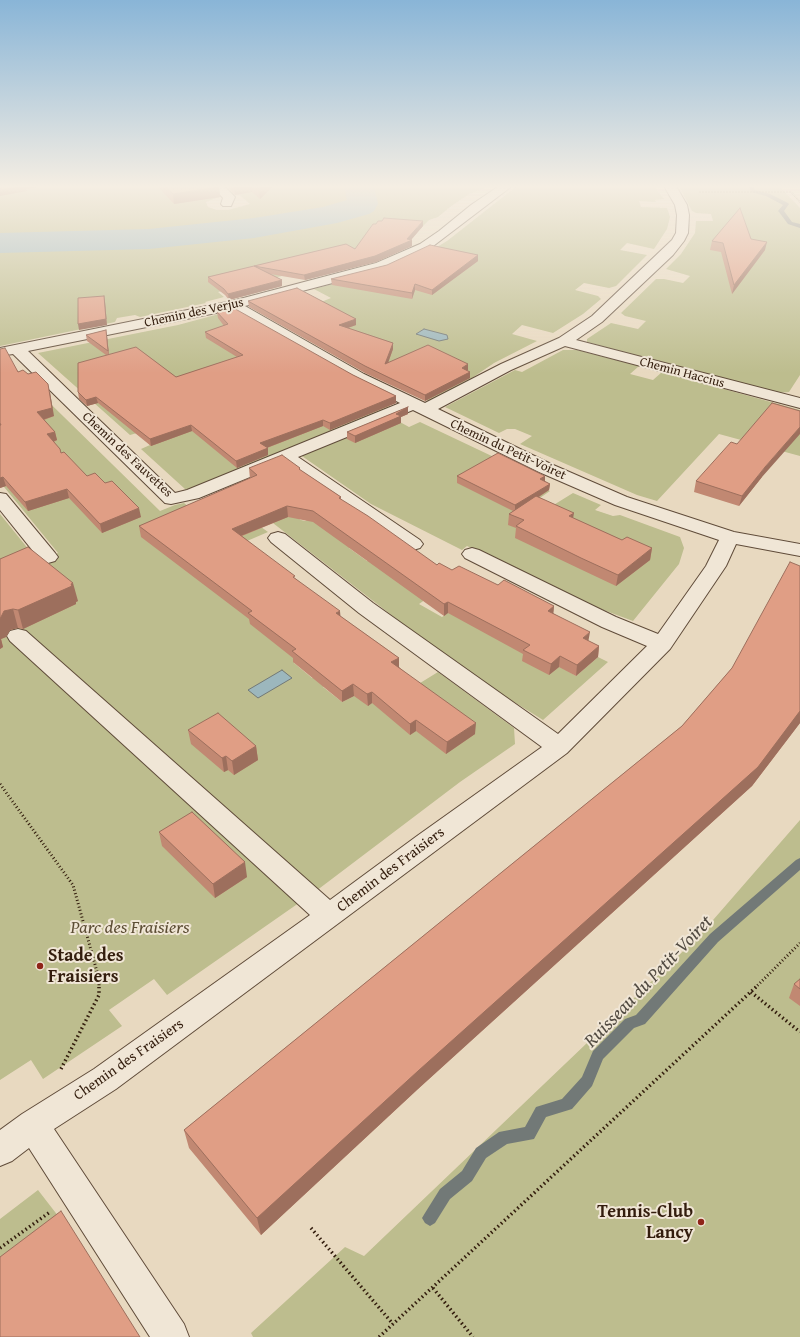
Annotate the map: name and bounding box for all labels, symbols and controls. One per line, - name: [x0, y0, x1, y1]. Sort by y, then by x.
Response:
- street label: Chemin des Verjus: [143, 295, 245, 331]
- street label: Chemin Haccius: [638, 354, 726, 392]
- street label: Chemin des Fauvettes: [79, 409, 175, 501]
- street label: Chemin du Petit-Voiret: [448, 416, 568, 484]
- street label: Chemin des Fraisiers: [334, 824, 448, 916]
- water label: Ruisseau du Petit-Voiret: [580, 911, 718, 1053]
- park label: Parc des Fraisiers: [71, 917, 189, 939]
- place label: Stade des Fraisiers: [48, 945, 124, 988]
- marker: Stade des Fraisiers: [35, 961, 45, 971]
- street label: Chemin des Fraisiers: [71, 1015, 187, 1105]
- place label: Tennis-Club Lancy: [597, 1201, 693, 1244]
- marker: Tennis-Club Lancy: [696, 1217, 706, 1227]

